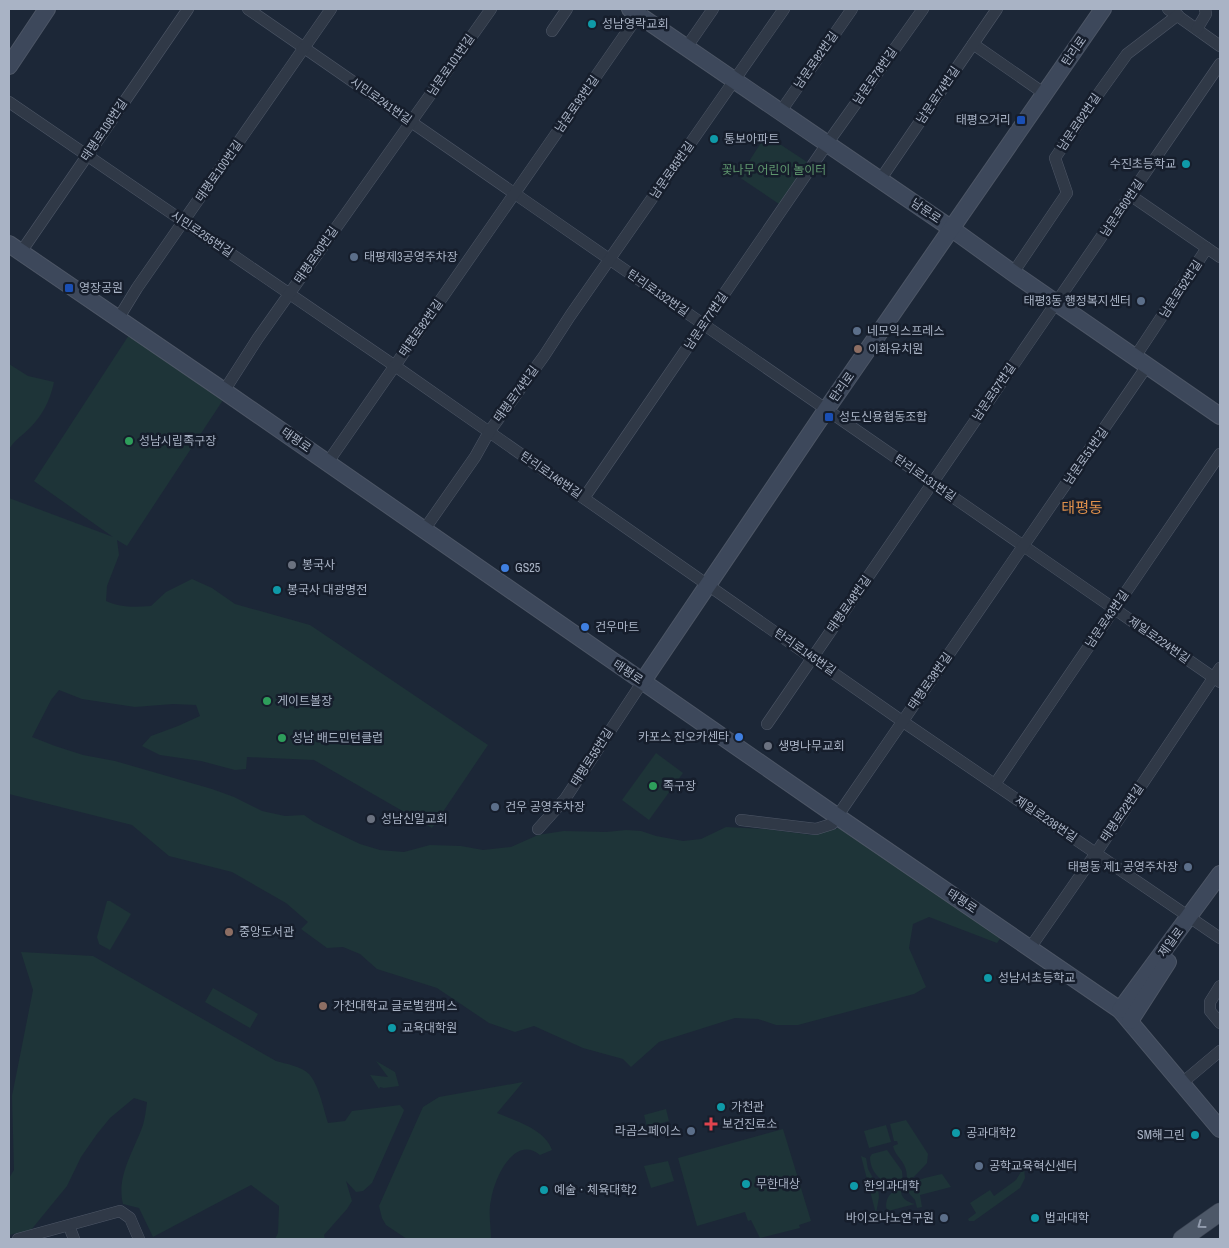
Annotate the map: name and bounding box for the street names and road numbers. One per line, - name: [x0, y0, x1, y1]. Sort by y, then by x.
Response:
- street label: 남문로82번길: [790, 28, 842, 92]
- street label: 남문로101번길: [424, 31, 478, 99]
- street label: 탄리로: [1058, 33, 1090, 69]
- street label: 남문로78번길: [849, 44, 901, 108]
- street label: 남문로74번길: [913, 63, 963, 127]
- street label: 남문로93번길: [551, 72, 603, 136]
- street label: 시민로241번길: [347, 74, 415, 128]
- street label: 남문로62번길: [1054, 90, 1104, 154]
- street label: 태평로108번길: [77, 96, 131, 164]
- street label: 태평로100번길: [192, 137, 246, 205]
- street label: 남문로85번길: [646, 138, 698, 202]
- street label: 남문로60번길: [1097, 176, 1147, 240]
- street label: 남문로: [908, 195, 944, 227]
- street label: 시민로255번길: [168, 207, 236, 261]
- street label: 태평로90번길: [290, 223, 342, 287]
- street label: 남문로52번길: [1156, 257, 1206, 321]
- street label: 탄리로132번길: [624, 266, 692, 320]
- street label: 남문로77번길: [681, 289, 731, 353]
- street label: 태평로82번길: [395, 296, 447, 360]
- street label: 남문로57번길: [969, 360, 1019, 424]
- street label: 태평로74번길: [490, 363, 542, 425]
- street label: 탄리로: [826, 369, 858, 405]
- street label: 태평로: [278, 424, 314, 456]
- street label: 남문로51번길: [1060, 424, 1112, 488]
- street label: 탄리로146번길: [517, 448, 585, 502]
- street label: 탄리로131번길: [891, 451, 959, 505]
- street label: 태평로48번길: [823, 572, 875, 636]
- street label: 남문로43번길: [1082, 587, 1132, 651]
- street label: 제일로224번길: [1125, 613, 1193, 667]
- street label: 탄리로145번길: [771, 625, 839, 679]
- street label: 태평로38번길: [904, 649, 956, 713]
- street label: 태평로: [610, 656, 646, 688]
- street label: 태평로55번길: [567, 725, 617, 789]
- street label: 태평로22번길: [1097, 781, 1147, 845]
- street label: 제일로238번길: [1012, 792, 1080, 846]
- street label: 태평로: [944, 885, 980, 917]
- street label: 제일로: [1155, 924, 1187, 960]

